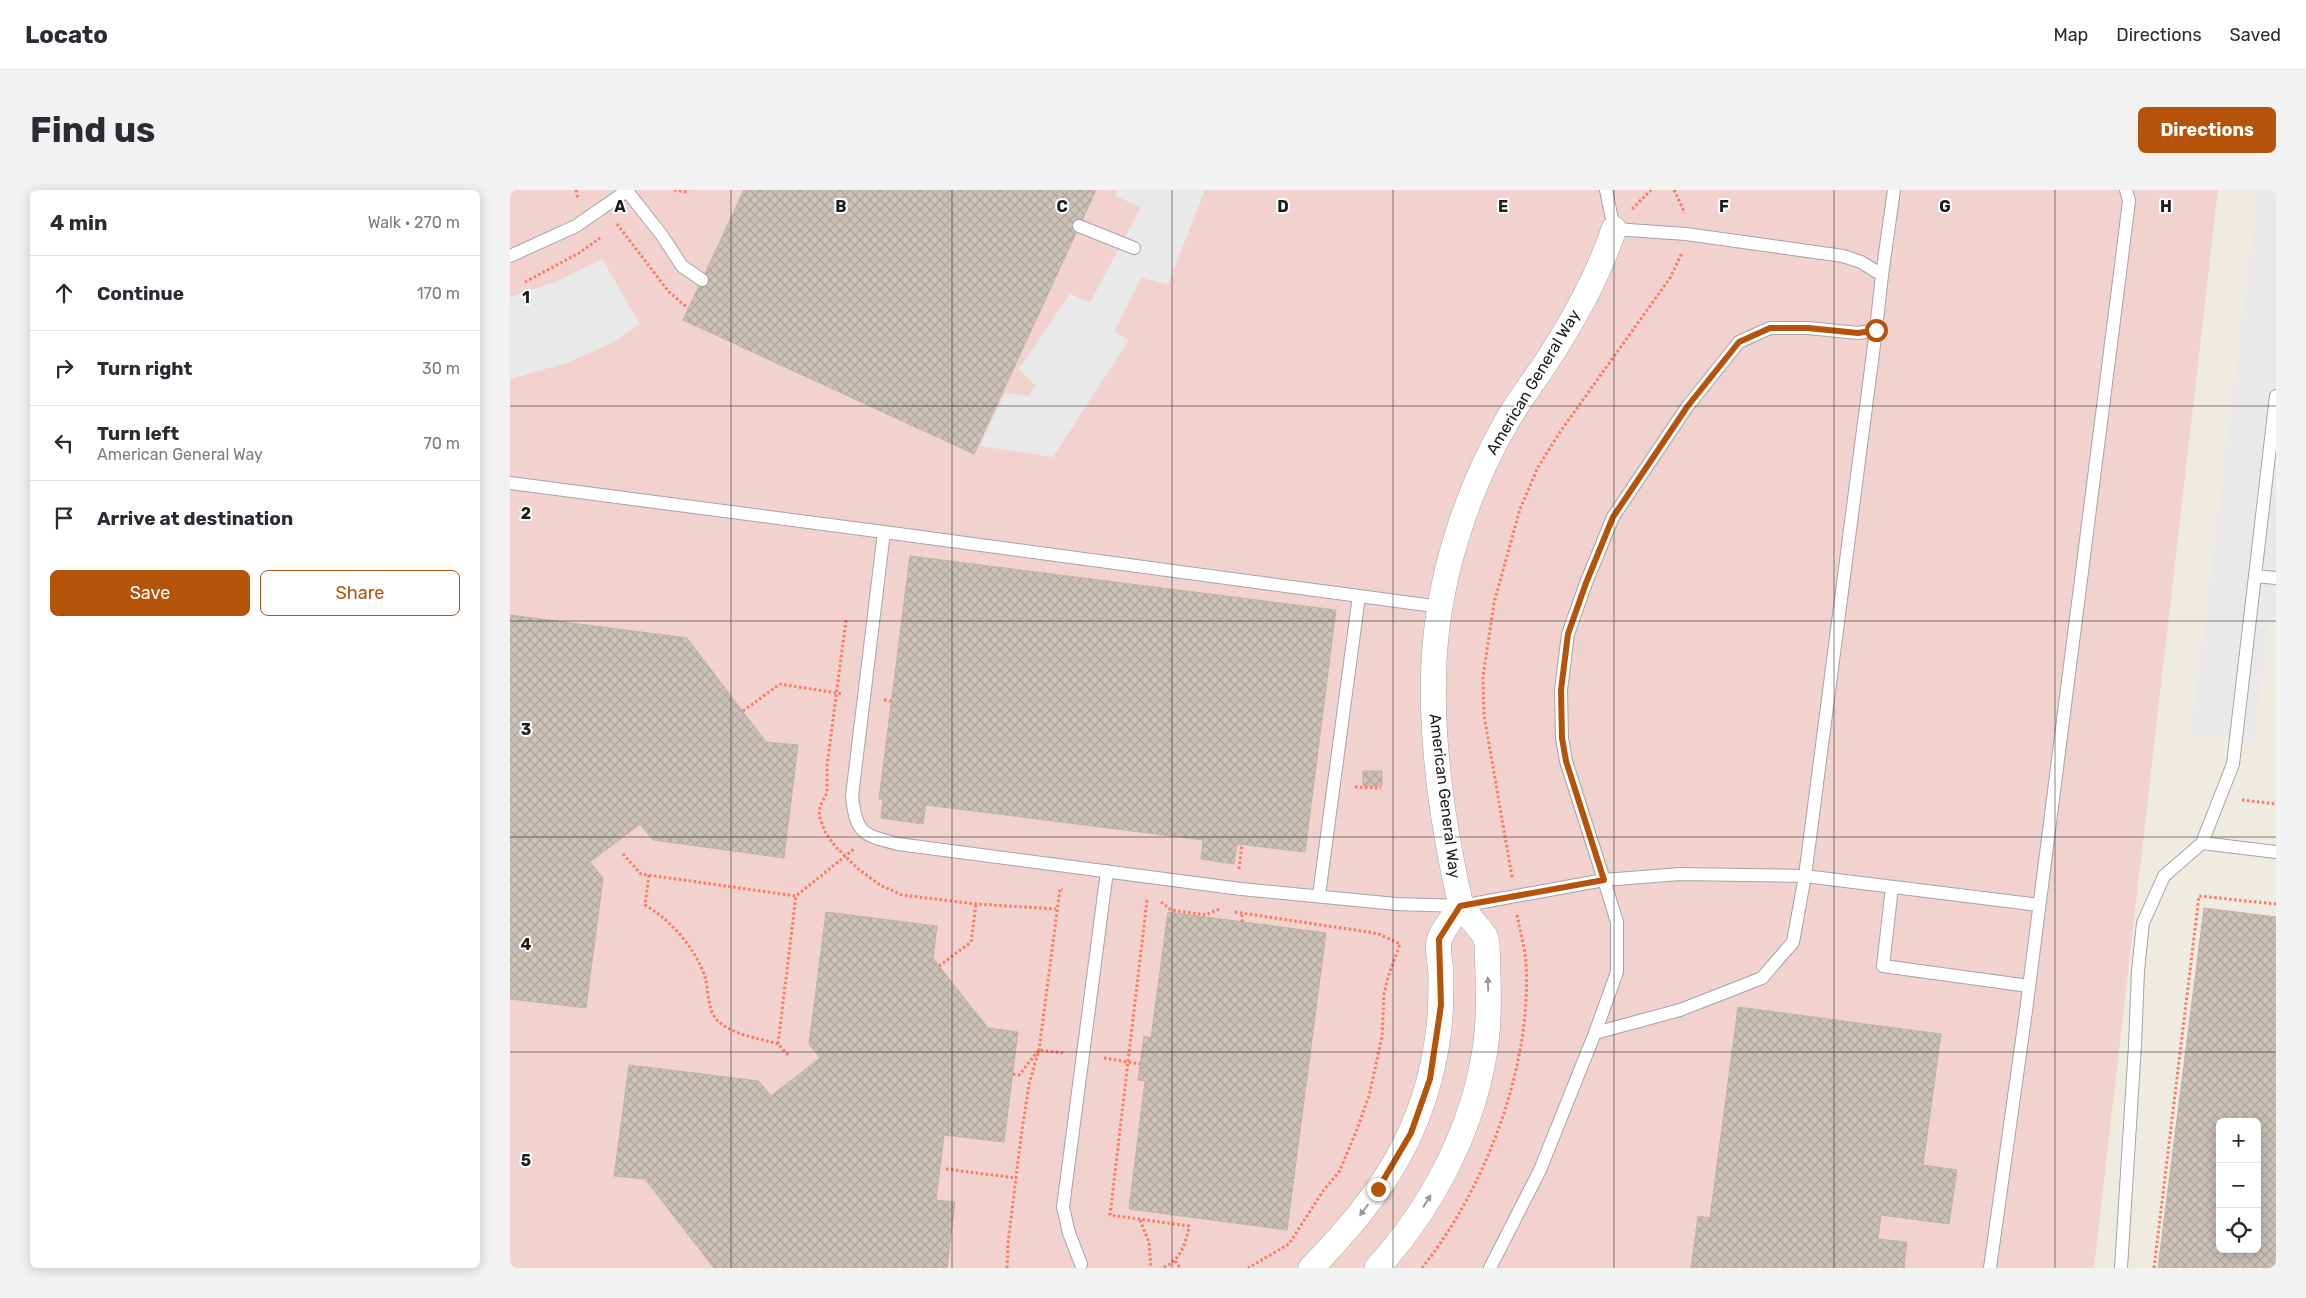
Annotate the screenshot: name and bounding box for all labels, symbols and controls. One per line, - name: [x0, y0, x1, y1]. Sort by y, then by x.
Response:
- text: Locato: [25, 21, 108, 49]
- text: Map: [2053, 24, 2088, 46]
- text: Directions: [2116, 24, 2202, 46]
- text: Saved: [2230, 24, 2281, 46]
- button: Directions: [2138, 107, 2276, 153]
- text: Find us: [30, 109, 155, 151]
- text: A: [614, 197, 626, 216]
- text: B: [835, 197, 847, 216]
- text: C: [1056, 197, 1068, 216]
- text: D: [1277, 197, 1289, 216]
- text: E: [1498, 197, 1508, 216]
- text: F: [1719, 197, 1729, 216]
- text: G: [1939, 197, 1951, 216]
- text: H: [2160, 197, 2172, 216]
- text: 4 min: [50, 210, 108, 235]
- text: Walk · 270 m: [368, 213, 460, 232]
- icon: ahead: [50, 279, 78, 307]
- text: Continue: [97, 282, 184, 305]
- text: 170 m: [417, 284, 460, 303]
- text: 1: [522, 288, 530, 307]
- street label: American General Way: [1482, 306, 1584, 458]
- route start: [1865, 319, 1888, 342]
- icon: right: [50, 354, 78, 382]
- text: Turn right: [97, 357, 192, 380]
- text: 30 m: [422, 359, 460, 378]
- text: Turn left: [97, 422, 179, 445]
- icon: left: [50, 429, 78, 457]
- text: 70 m: [423, 434, 460, 453]
- text: American General Way: [97, 445, 263, 464]
- icon: arrive: [50, 504, 78, 532]
- text: 2: [521, 504, 531, 523]
- text: Arrive at destination: [97, 507, 293, 530]
- button: Save: [50, 570, 250, 616]
- button: Share: [260, 570, 460, 616]
- street label: American General Way: [1425, 712, 1465, 880]
- text: 3: [521, 720, 531, 739]
- text: 4: [521, 935, 532, 954]
- one-way arrow: [1484, 976, 1492, 992]
- map controls: [2216, 1118, 2261, 1253]
- button: +: [2216, 1118, 2261, 1163]
- text: 5: [521, 1151, 531, 1170]
- button: −: [2216, 1163, 2261, 1208]
- route end: [1367, 1178, 1390, 1201]
- one-way arrow: [1423, 1195, 1432, 1208]
- one-way arrow: [1358, 1203, 1369, 1216]
- button: locate: [2216, 1208, 2261, 1253]

